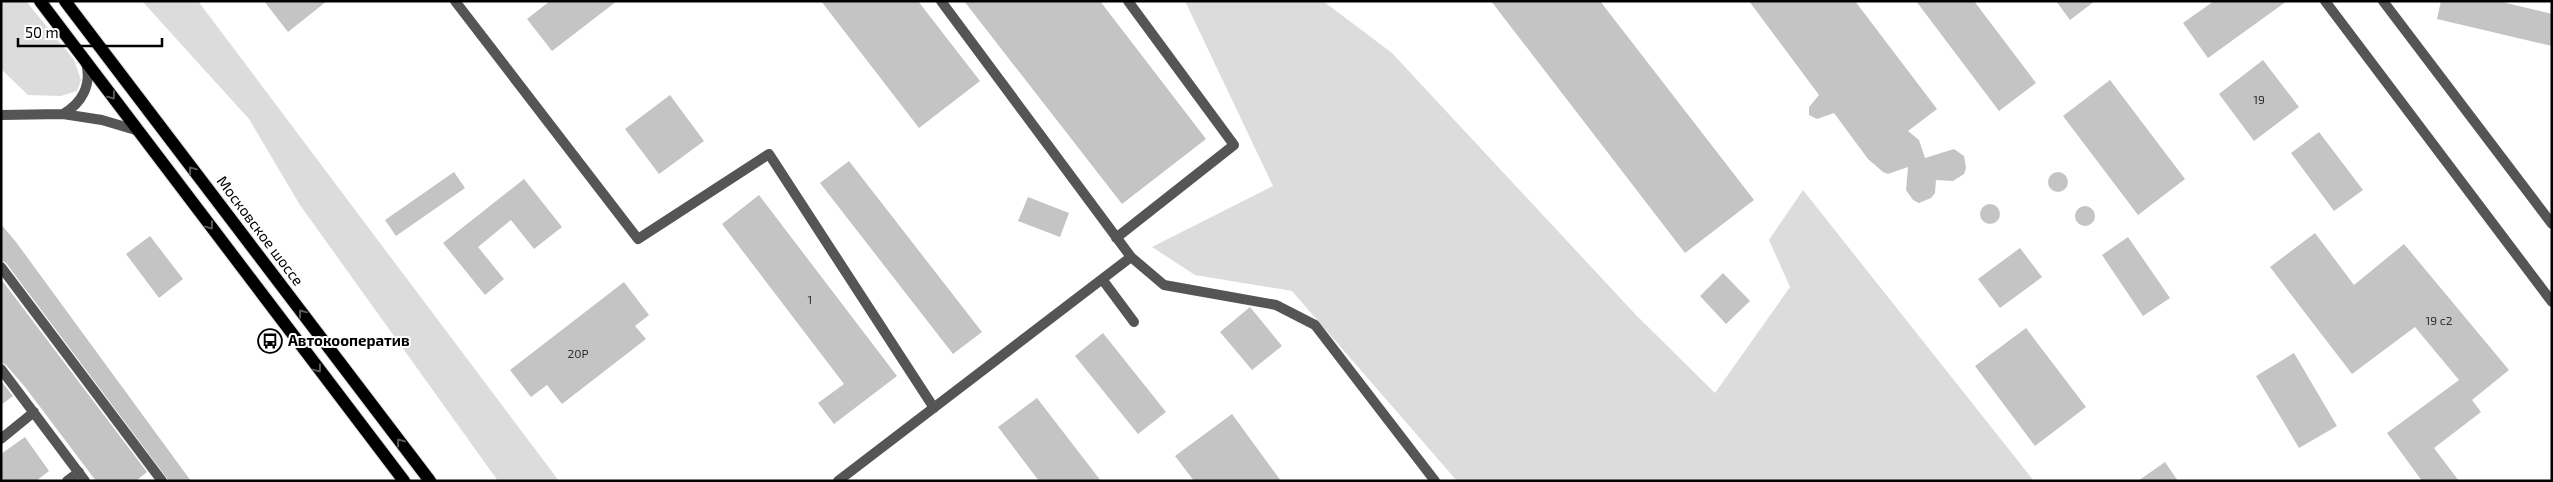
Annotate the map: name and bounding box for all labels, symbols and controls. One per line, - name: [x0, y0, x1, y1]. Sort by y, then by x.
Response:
- scale bar: [18, 15, 161, 47]
- text: 50 m: [25, 23, 59, 41]
- one-way arrow: [106, 90, 115, 100]
- house number: 19: [2253, 92, 2265, 106]
- one-way arrow: [190, 167, 198, 176]
- street label: Московское шоссе: [214, 172, 308, 289]
- one-way arrow: [204, 220, 213, 230]
- house number: 1: [808, 292, 812, 306]
- one-way arrow: [299, 310, 307, 319]
- house number: 19 с2: [2426, 313, 2453, 327]
- bus stop icon: Автокооператив: [257, 328, 283, 354]
- place label: Автокооператив: [288, 331, 410, 349]
- house number: 20Р: [567, 346, 589, 360]
- one-way arrow: [313, 363, 321, 372]
- one-way arrow: [397, 438, 406, 448]

